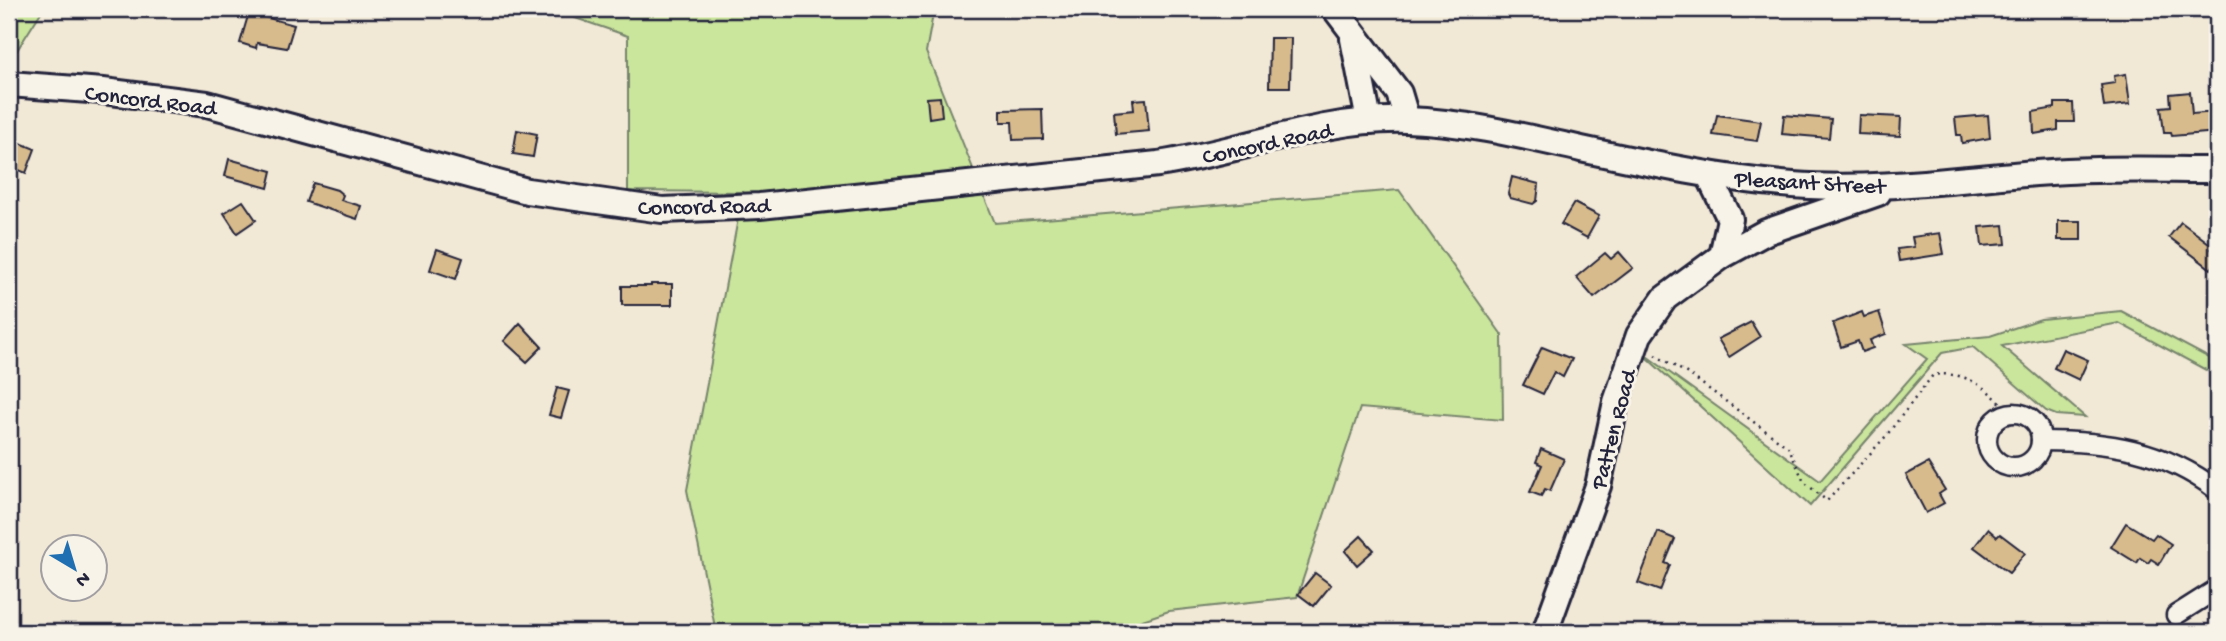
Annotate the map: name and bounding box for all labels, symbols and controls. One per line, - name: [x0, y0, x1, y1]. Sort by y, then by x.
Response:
- street label: Concord Road: [83, 81, 219, 124]
- street label: Concord Road: [1200, 118, 1337, 172]
- street label: Pleasant Street: [1733, 167, 1887, 202]
- street label: Concord Road: [638, 194, 772, 223]
- street label: Patten Road: [1586, 366, 1645, 494]
- north arrow: [38, 532, 108, 602]
- text: N: [70, 566, 94, 592]

